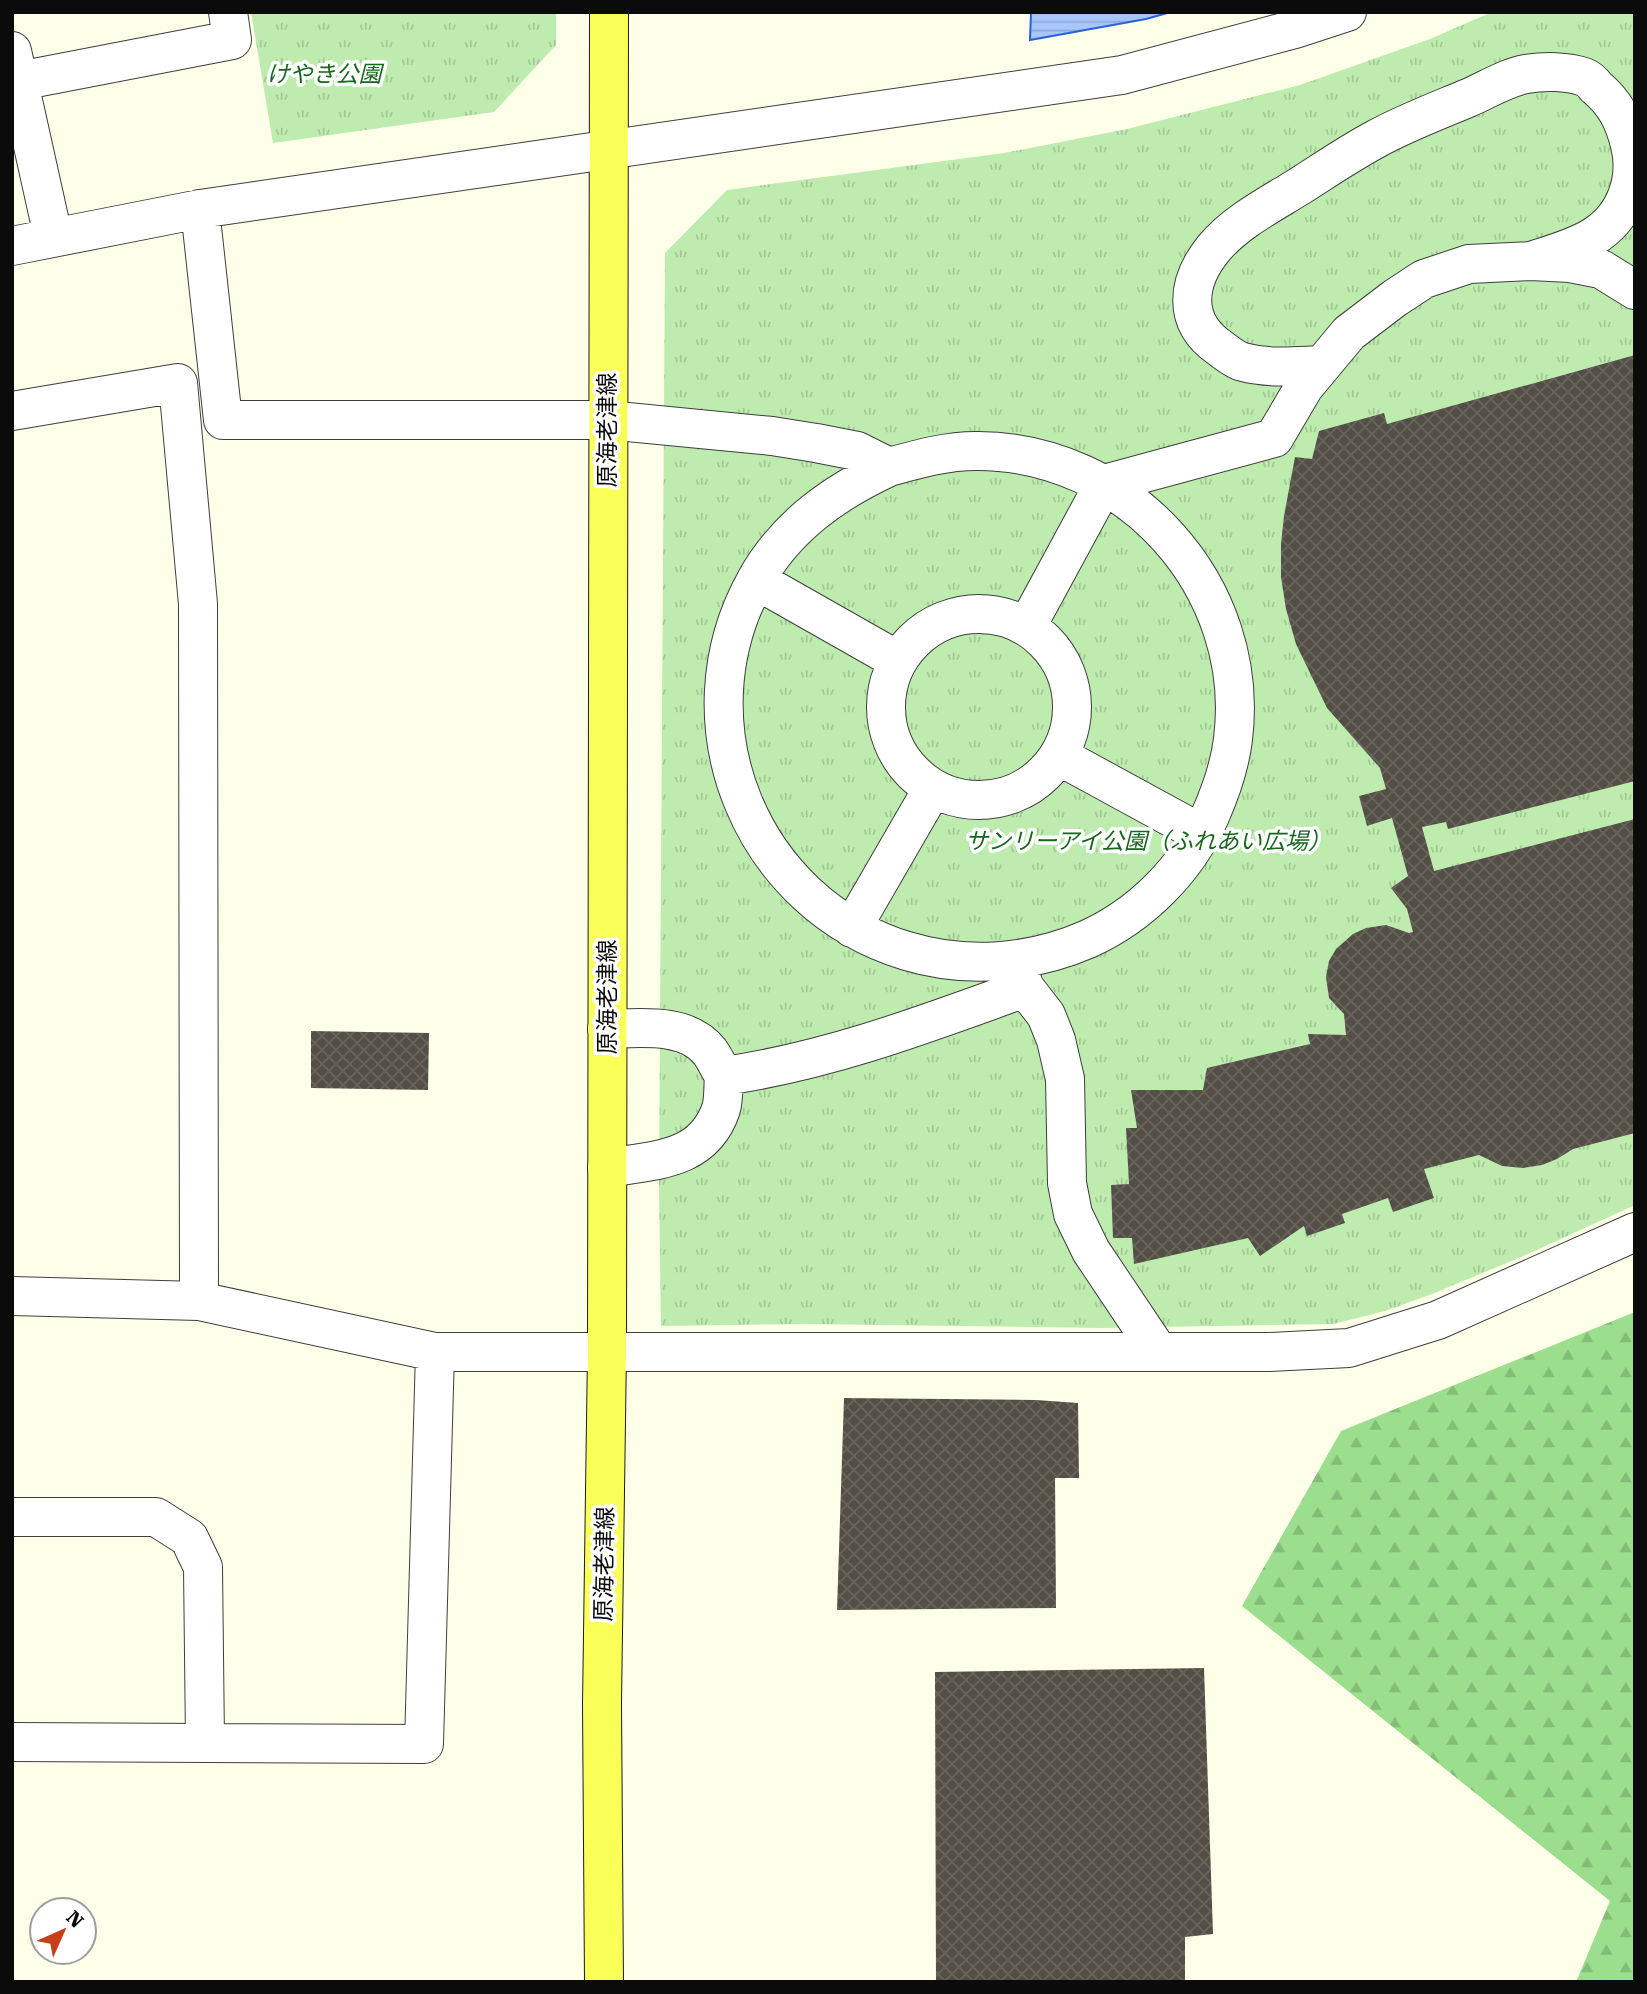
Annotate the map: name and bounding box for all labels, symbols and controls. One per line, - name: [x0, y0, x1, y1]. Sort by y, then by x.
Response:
- park label: けやき公園: [267, 61, 385, 88]
- street label: 原海老津線: [594, 373, 621, 488]
- park label: サンリーアイ公園（ふれあい広場）: [965, 828, 1331, 855]
- street label: 原海老津線: [594, 940, 621, 1055]
- street label: 原海老津線: [590, 1506, 619, 1622]
- north arrow: [28, 1896, 98, 1966]
- text: N: [61, 1906, 88, 1933]

